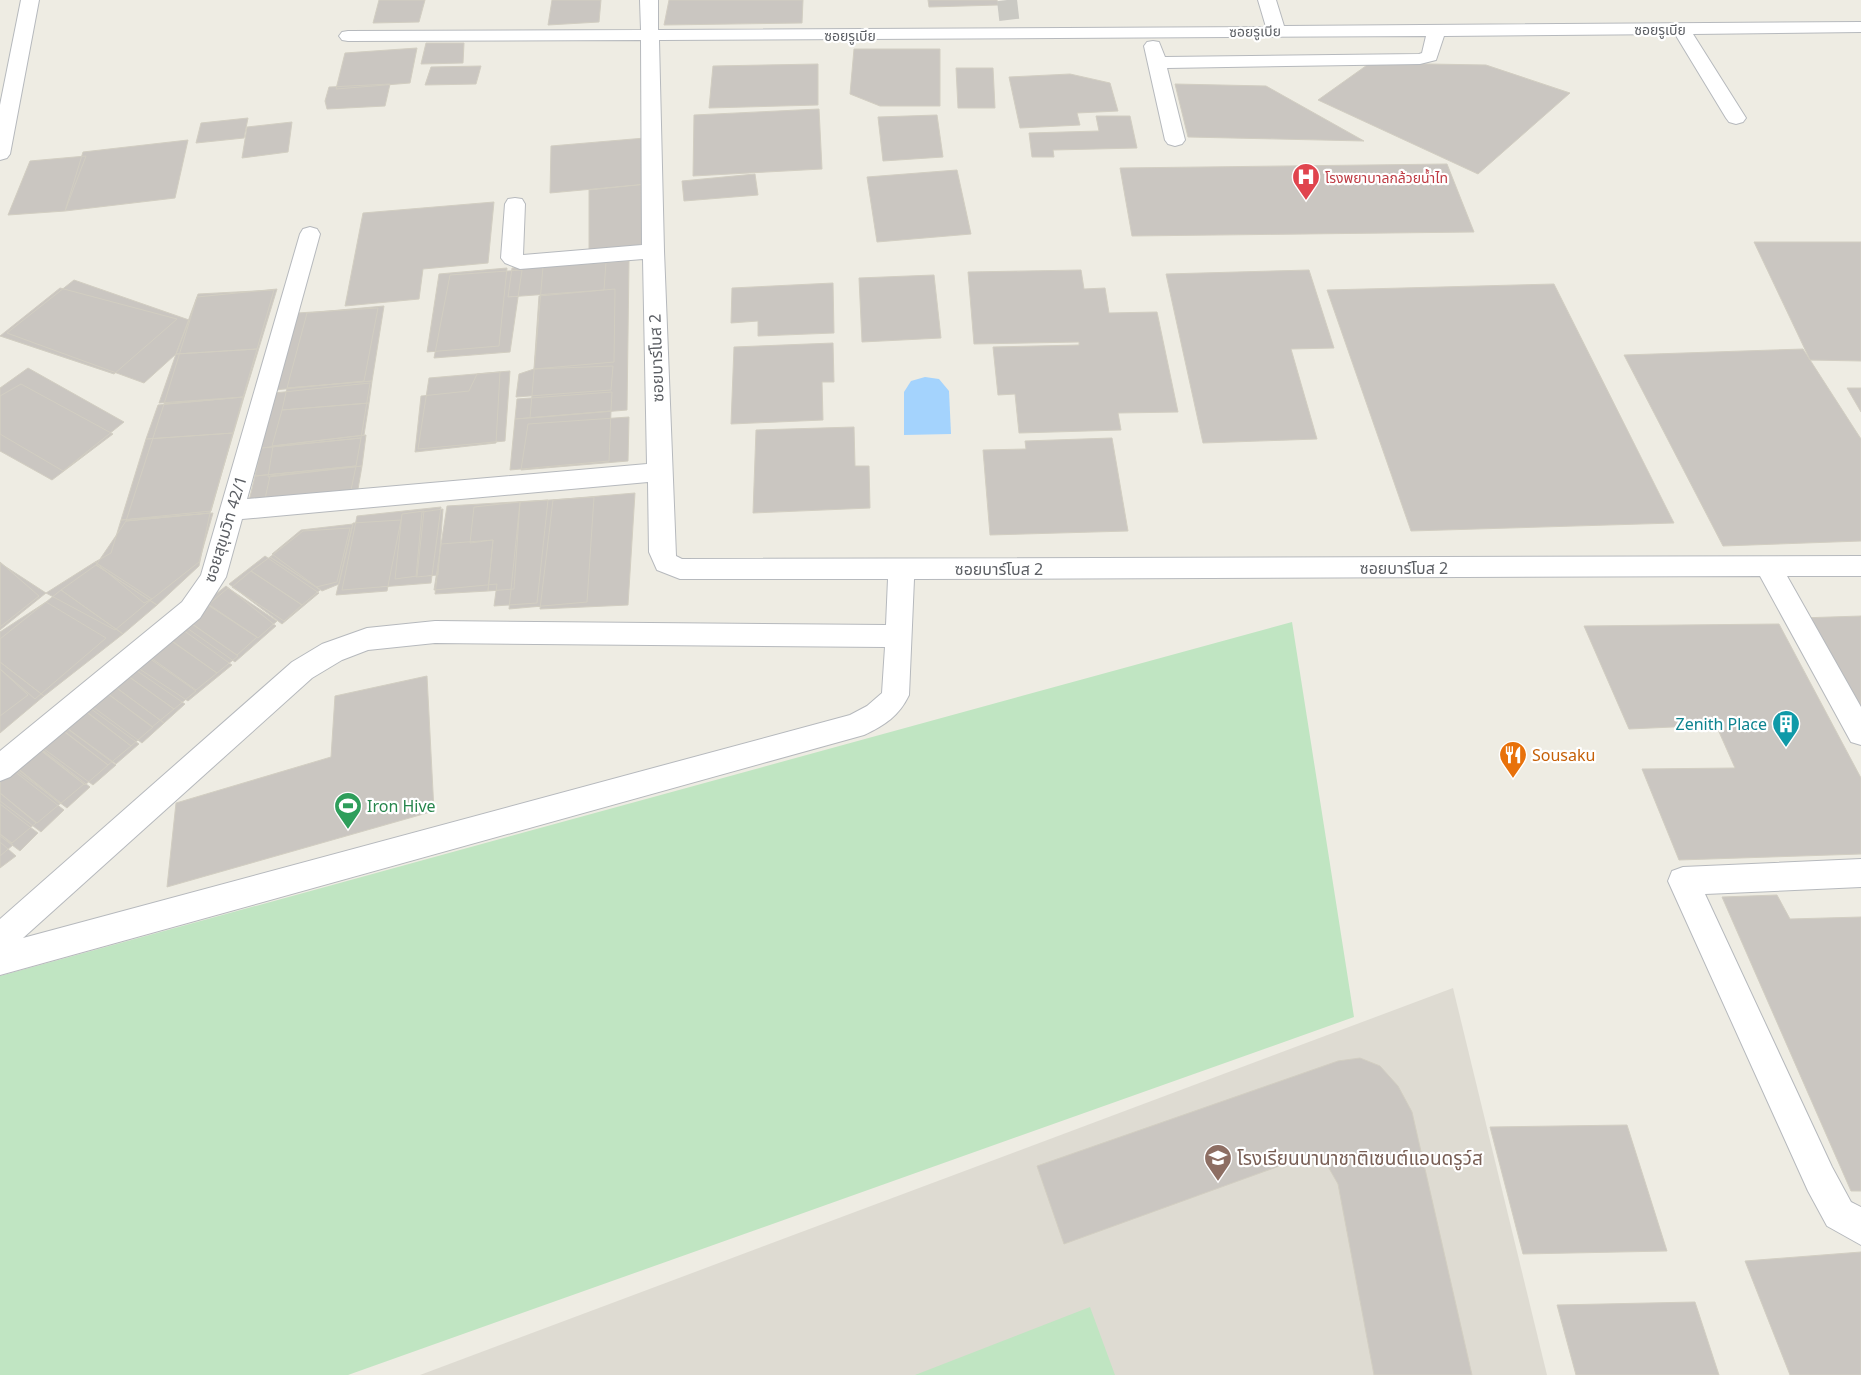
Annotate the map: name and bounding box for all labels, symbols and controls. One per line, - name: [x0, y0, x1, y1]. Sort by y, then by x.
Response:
- street label: ซอยรูเบีย: [1634, 20, 1686, 39]
- street label: ซอยรูเบีย: [1229, 21, 1281, 41]
- street label: ซอยรูเบีย: [824, 26, 876, 45]
- hospital icon: โรงพยาบาลกล้วยน้ำไท: [1291, 162, 1321, 201]
- place label: โรงพยาบาลกล้วยน้ำไท: [1325, 168, 1448, 187]
- street label: ซอยบาร์โบส 2: [643, 313, 669, 403]
- street label: ซอยสุขุมวิท 42/1: [198, 473, 252, 585]
- street label: ซอยบาร์โบส 2: [1360, 557, 1448, 579]
- street label: ซอยบาร์โบส 2: [955, 558, 1043, 580]
- building icon: Zenith Place: [1771, 709, 1801, 748]
- place label: Zenith Place: [1675, 713, 1767, 735]
- restaurant icon: Sousaku: [1498, 740, 1528, 779]
- place label: Sousaku: [1532, 744, 1595, 766]
- sports icon: Iron Hive: [333, 791, 363, 830]
- place label: Iron Hive: [367, 795, 436, 817]
- school or university icon: โรงเรียนนานาชาติเซนต์แอนดรูว์ส: [1203, 1143, 1233, 1182]
- place label: โรงเรียนนานาชาติเซนต์แอนดรูว์ส: [1237, 1145, 1483, 1171]

